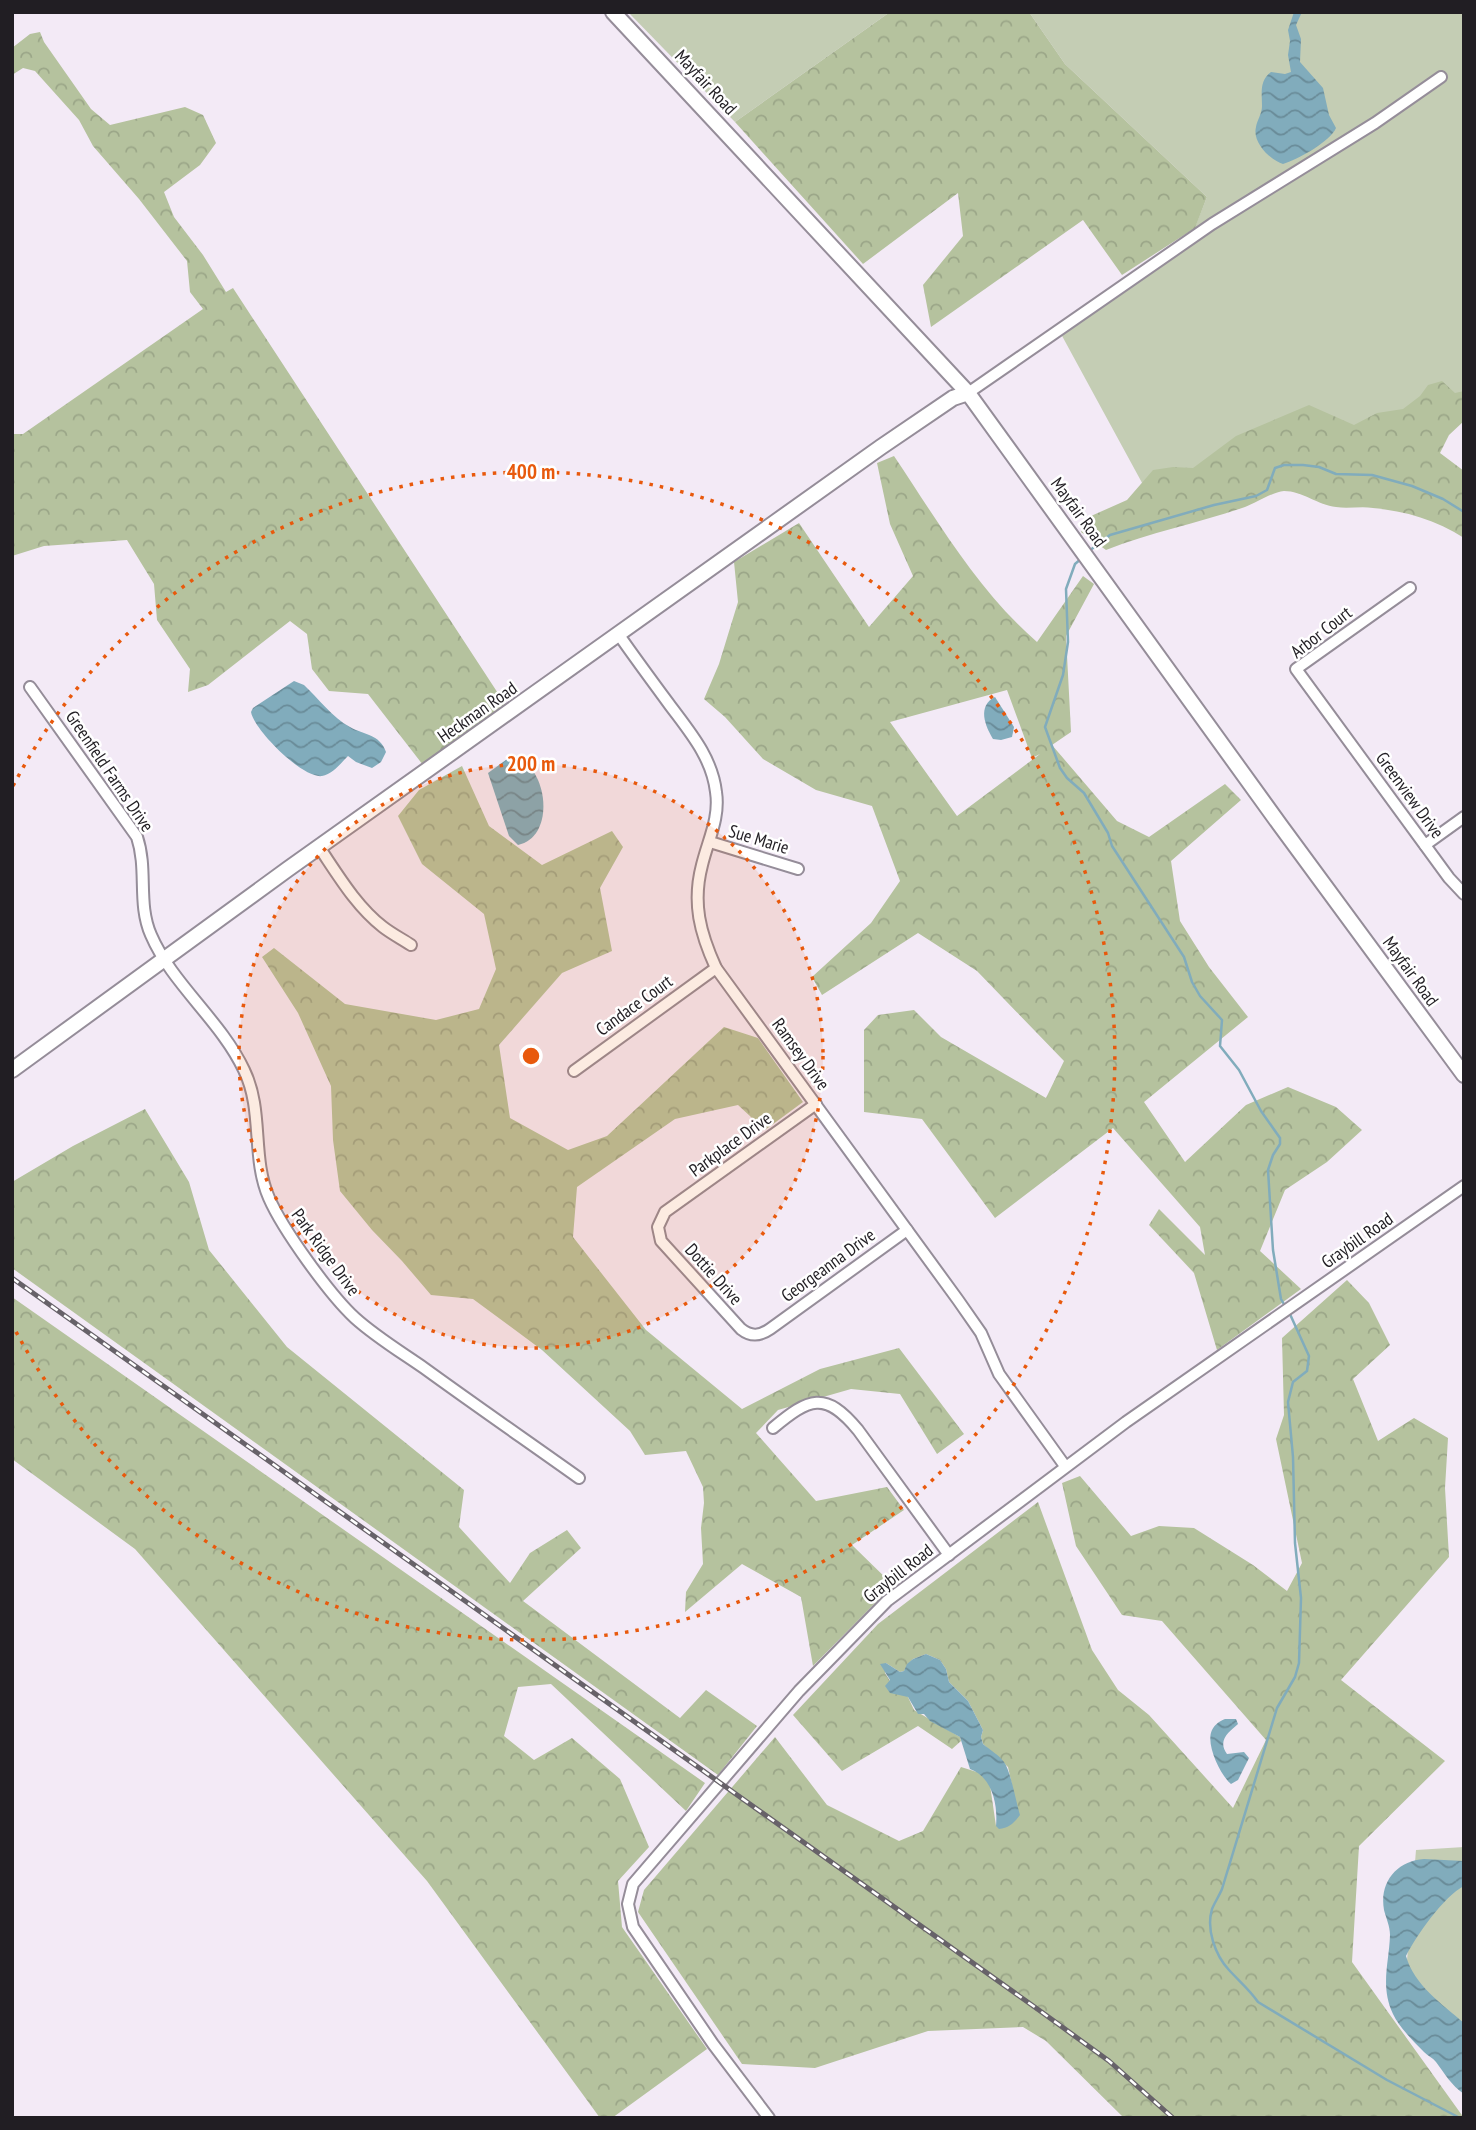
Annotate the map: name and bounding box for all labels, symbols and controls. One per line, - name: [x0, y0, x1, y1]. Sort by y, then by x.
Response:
- street label: Mayfair Road: [670, 45, 742, 119]
- text: 400 m: [507, 458, 555, 485]
- street label: Mayfair Road: [1046, 473, 1112, 551]
- street label: Arbor Court: [1286, 601, 1356, 663]
- street label: Heckman Road: [433, 676, 521, 748]
- street label: Greenfield Farms Drive: [61, 706, 159, 836]
- street label: Greenview Drive: [1371, 747, 1449, 843]
- text: 200 m: [507, 750, 555, 777]
- street label: Sue Marie: [726, 819, 792, 859]
- street label: Mayfair Road: [1378, 932, 1444, 1010]
- street label: Candace Court: [591, 969, 677, 1040]
- street label: Ramsey Drive: [767, 1013, 835, 1095]
- centre of rings: [519, 1044, 543, 1068]
- street label: Parkplace Drive: [684, 1106, 776, 1182]
- street label: Park Ridge Drive: [287, 1204, 365, 1300]
- street label: Graybill Road: [1317, 1207, 1397, 1273]
- street label: Georgeanna Drive: [776, 1223, 880, 1307]
- street label: Dottie Drive: [680, 1238, 748, 1310]
- street label: Graybill Road: [858, 1539, 938, 1607]

